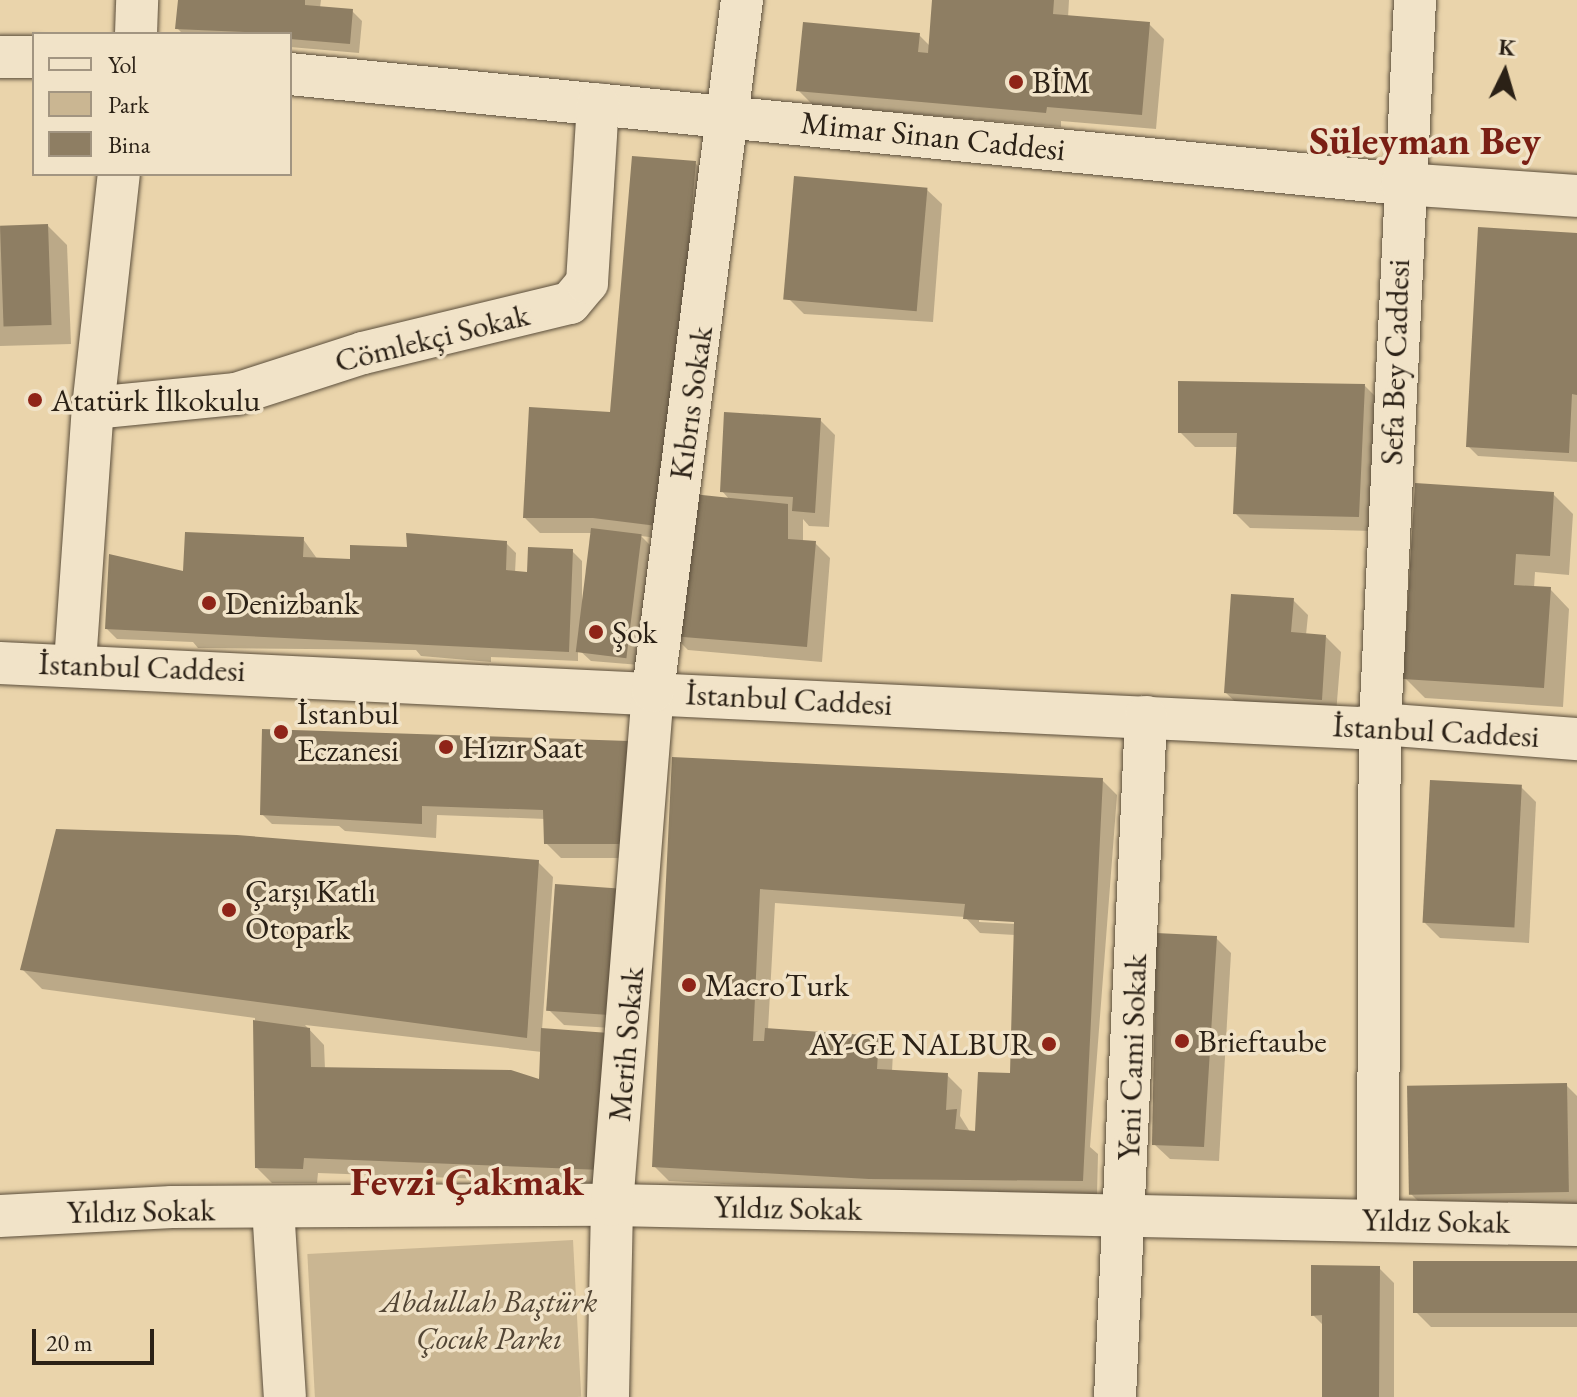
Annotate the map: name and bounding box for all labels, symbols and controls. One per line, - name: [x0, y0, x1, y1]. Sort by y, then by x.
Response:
- legend: [32, 32, 292, 176]
- north arrow: [1465, 32, 1545, 112]
- text: K: [1497, 32, 1517, 63]
- text: Yol: [108, 49, 137, 80]
- place label: BİM: [1032, 63, 1090, 101]
- marker: BİM: [1007, 73, 1025, 91]
- text: Park: [108, 89, 149, 120]
- street label: Mimar Sinan Caddesi: [799, 103, 1067, 169]
- district label: Süleyman Bey: [1309, 116, 1541, 164]
- text: Bina: [108, 129, 150, 160]
- street label: Sefa Bey Caddesi: [1372, 258, 1418, 466]
- street label: Cömlekçi Sokak: [331, 295, 533, 381]
- street label: Kıbrıs Sokak: [661, 324, 721, 482]
- place label: Atatürk İlkokulu: [51, 381, 260, 419]
- marker: Atatürk İlkokulu: [26, 391, 44, 409]
- place label: Denizbank: [225, 584, 359, 622]
- marker: Denizbank: [200, 594, 218, 612]
- place label: Şok: [612, 613, 657, 651]
- marker: Şok: [587, 623, 605, 641]
- street label: İstanbul Caddesi: [38, 644, 246, 690]
- street label: İstanbul Caddesi: [685, 674, 893, 724]
- place label: İstanbul Eczanesi: [297, 695, 399, 770]
- street label: İstanbul Caddesi: [1332, 706, 1540, 756]
- marker: İstanbul Eczanesi: [272, 723, 290, 741]
- place label: Hızır Saat: [462, 728, 583, 766]
- marker: Hızır Saat: [437, 738, 455, 756]
- place label: Çarşı Katlı Otopark: [245, 873, 376, 948]
- marker: Çarşı Katlı Otopark: [220, 901, 238, 919]
- street label: Yeni Cami Sokak: [1109, 953, 1155, 1161]
- street label: Merih Sokak: [600, 965, 652, 1123]
- place label: MacroTurk: [705, 966, 849, 1004]
- marker: MacroTurk: [680, 976, 698, 994]
- place label: Brieftaube: [1198, 1022, 1327, 1060]
- place label: AY-GE NALBUR: [809, 1025, 1033, 1063]
- marker: Brieftaube: [1173, 1032, 1191, 1050]
- marker: AY-GE NALBUR: [1040, 1035, 1058, 1053]
- district label: Fevzi Çakmak: [350, 1157, 584, 1205]
- street label: Yıldız Sokak: [714, 1188, 862, 1228]
- street label: Yıldız Sokak: [67, 1191, 215, 1231]
- street label: Yıldız Sokak: [1362, 1201, 1510, 1241]
- park label: Abdullah Baştürk Çocuk Parkı: [380, 1283, 598, 1358]
- scale bar: [36, 1313, 158, 1363]
- text: 20 m: [46, 1327, 93, 1358]

